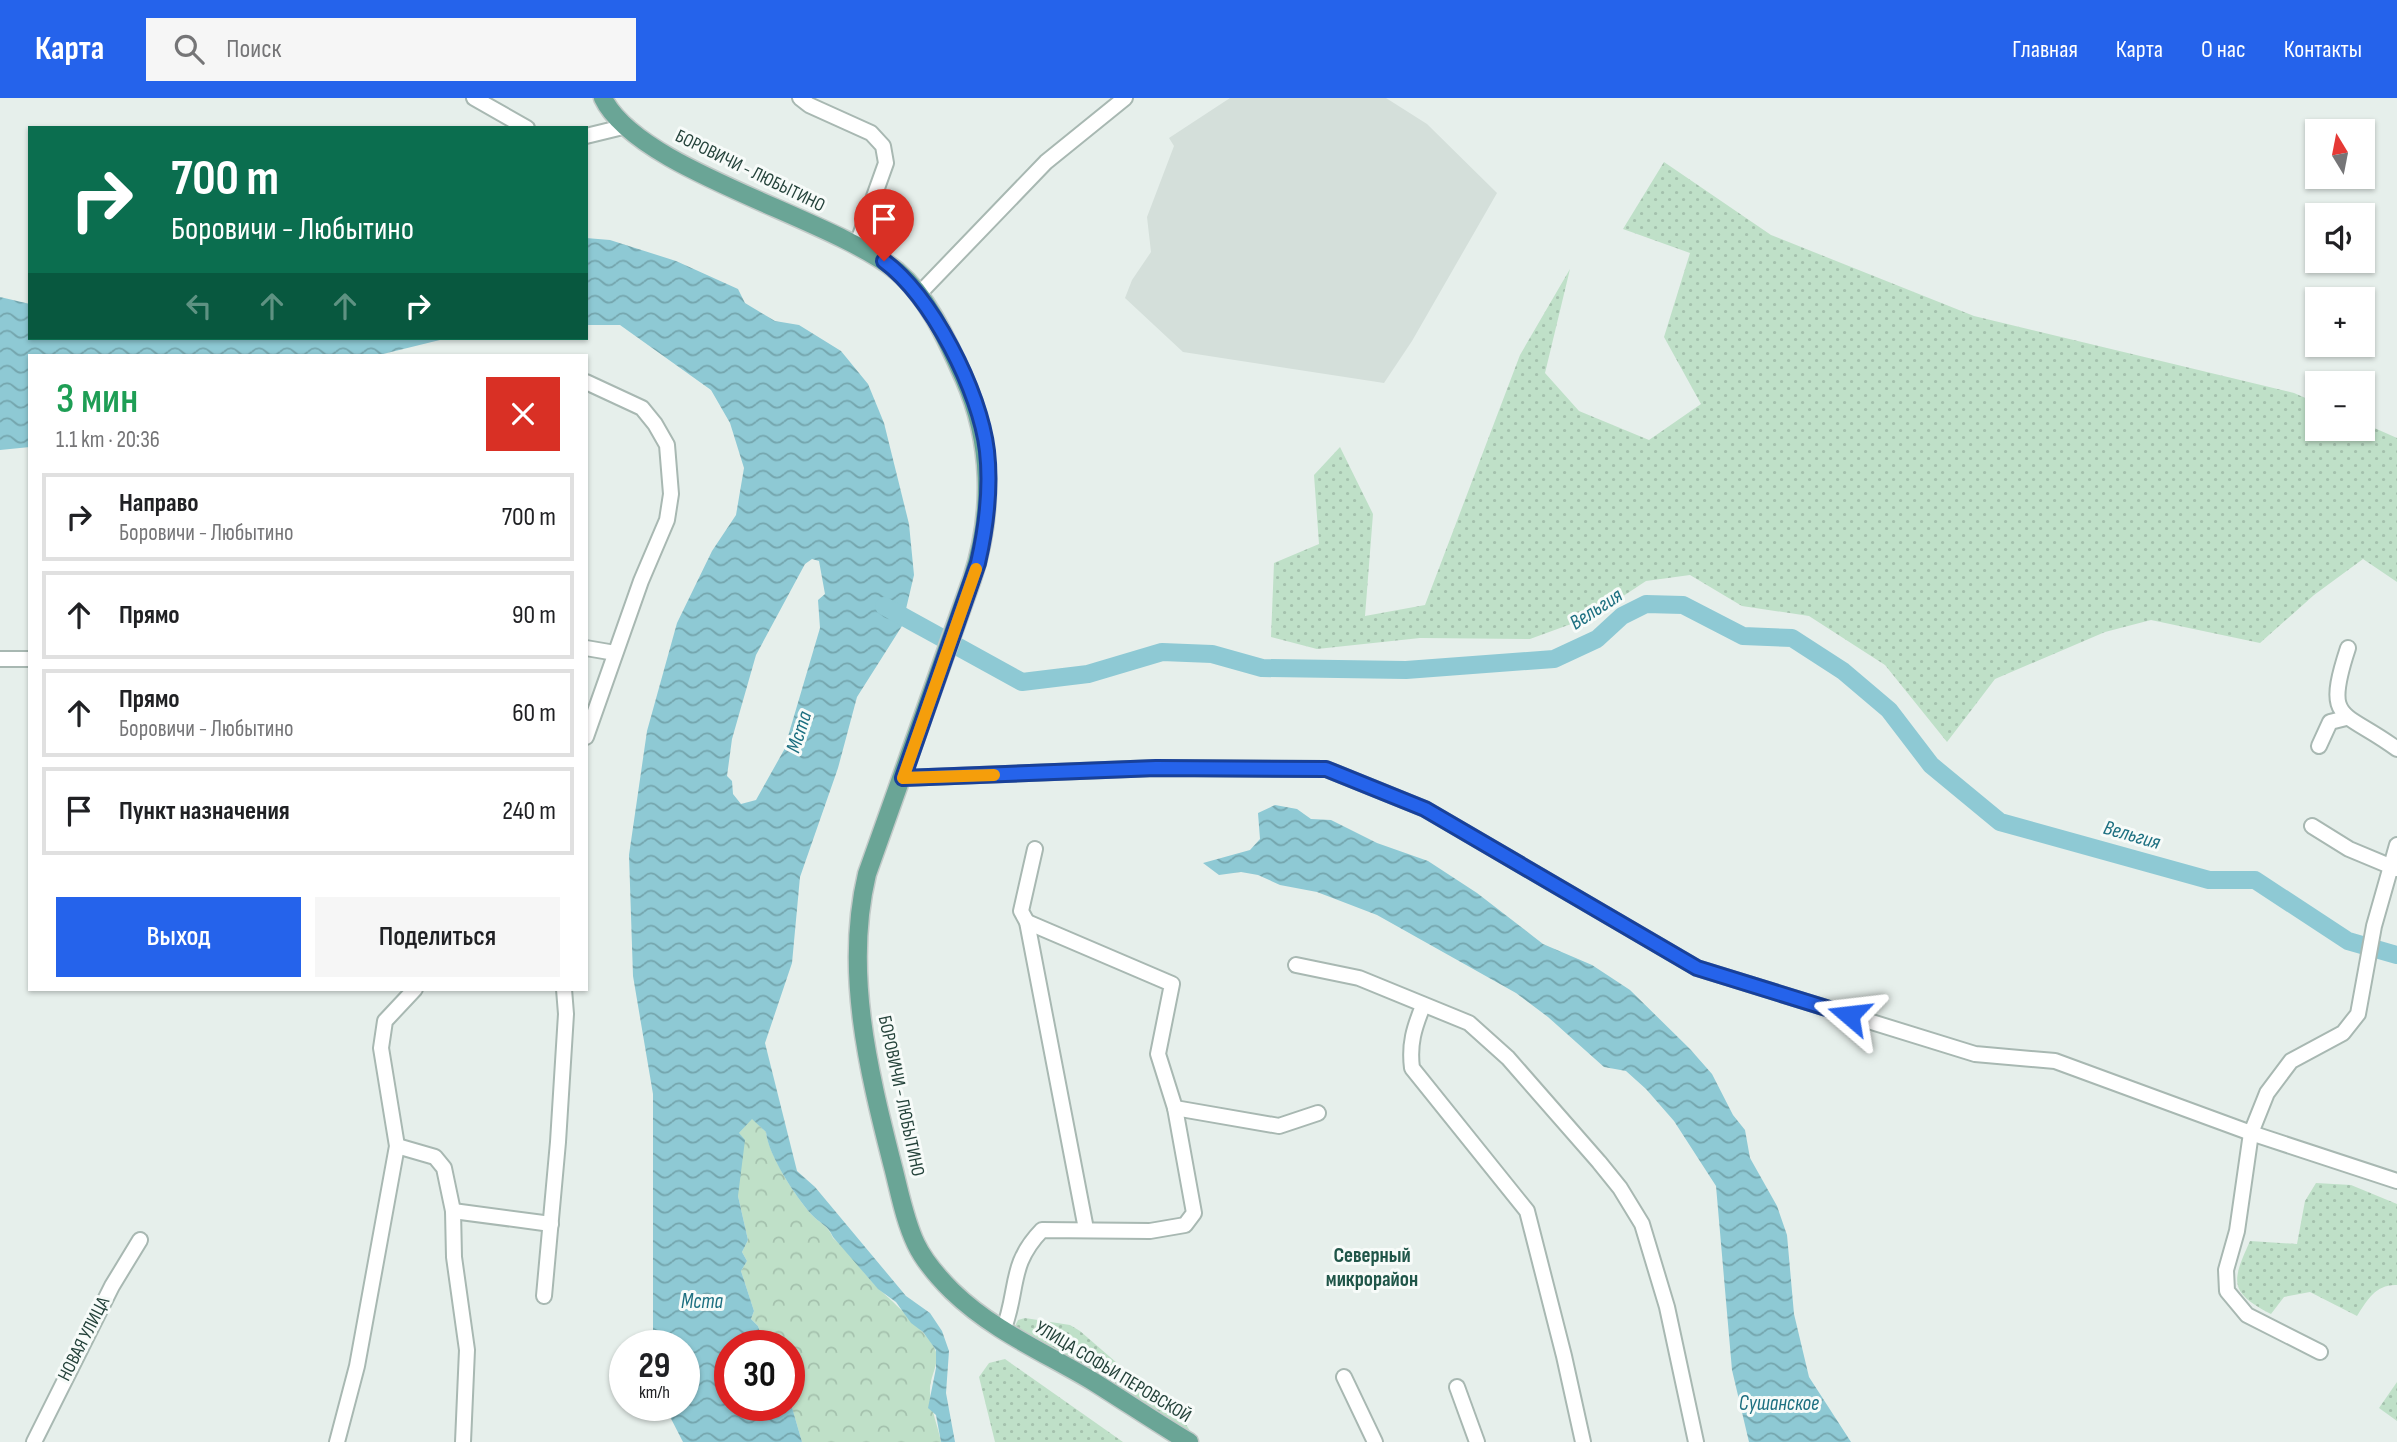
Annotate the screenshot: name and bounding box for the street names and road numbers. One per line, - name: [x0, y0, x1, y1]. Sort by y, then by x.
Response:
- street label: БОРОВИЧИ - ЛЮБЫТИНО: [671, 125, 829, 217]
- street label: БОРОВИЧИ - ЛЮБЫТИНО: [873, 1013, 929, 1179]
- street label: НОВАЯ УЛИЦА: [53, 1292, 115, 1385]
- street label: УЛИЦА СОФЬИ ПЕРОВСКОЙ: [1031, 1316, 1195, 1428]

